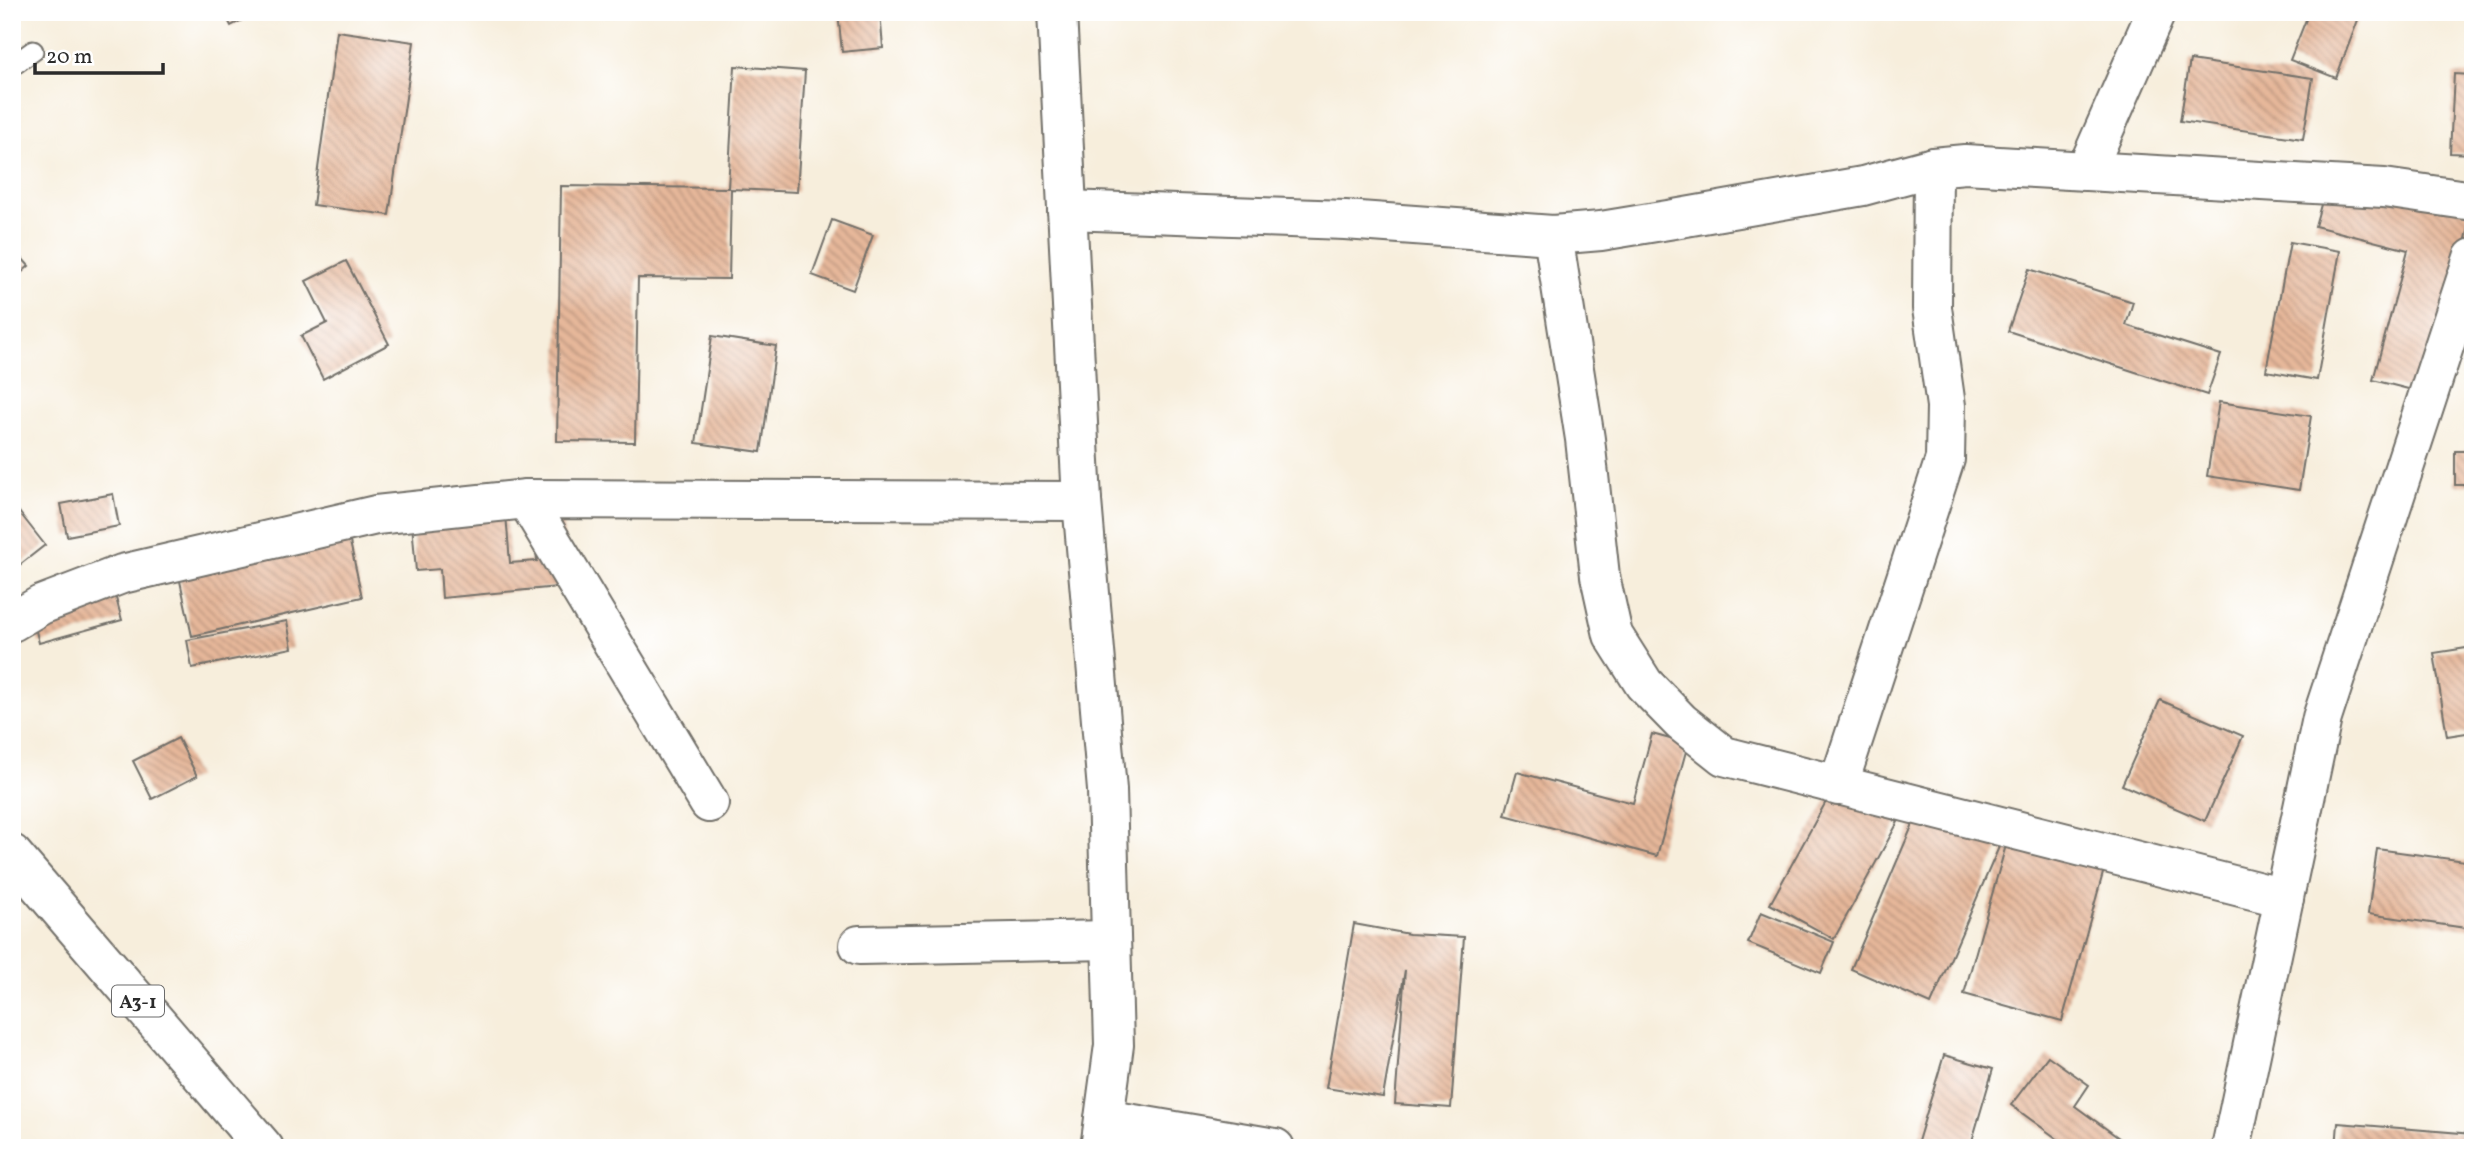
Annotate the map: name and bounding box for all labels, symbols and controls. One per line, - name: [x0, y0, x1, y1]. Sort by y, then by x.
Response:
- scale bar: [35, 32, 163, 76]
- text: 20 m: [46, 43, 92, 72]
- road number: A3-1: [112, 986, 164, 1016]

